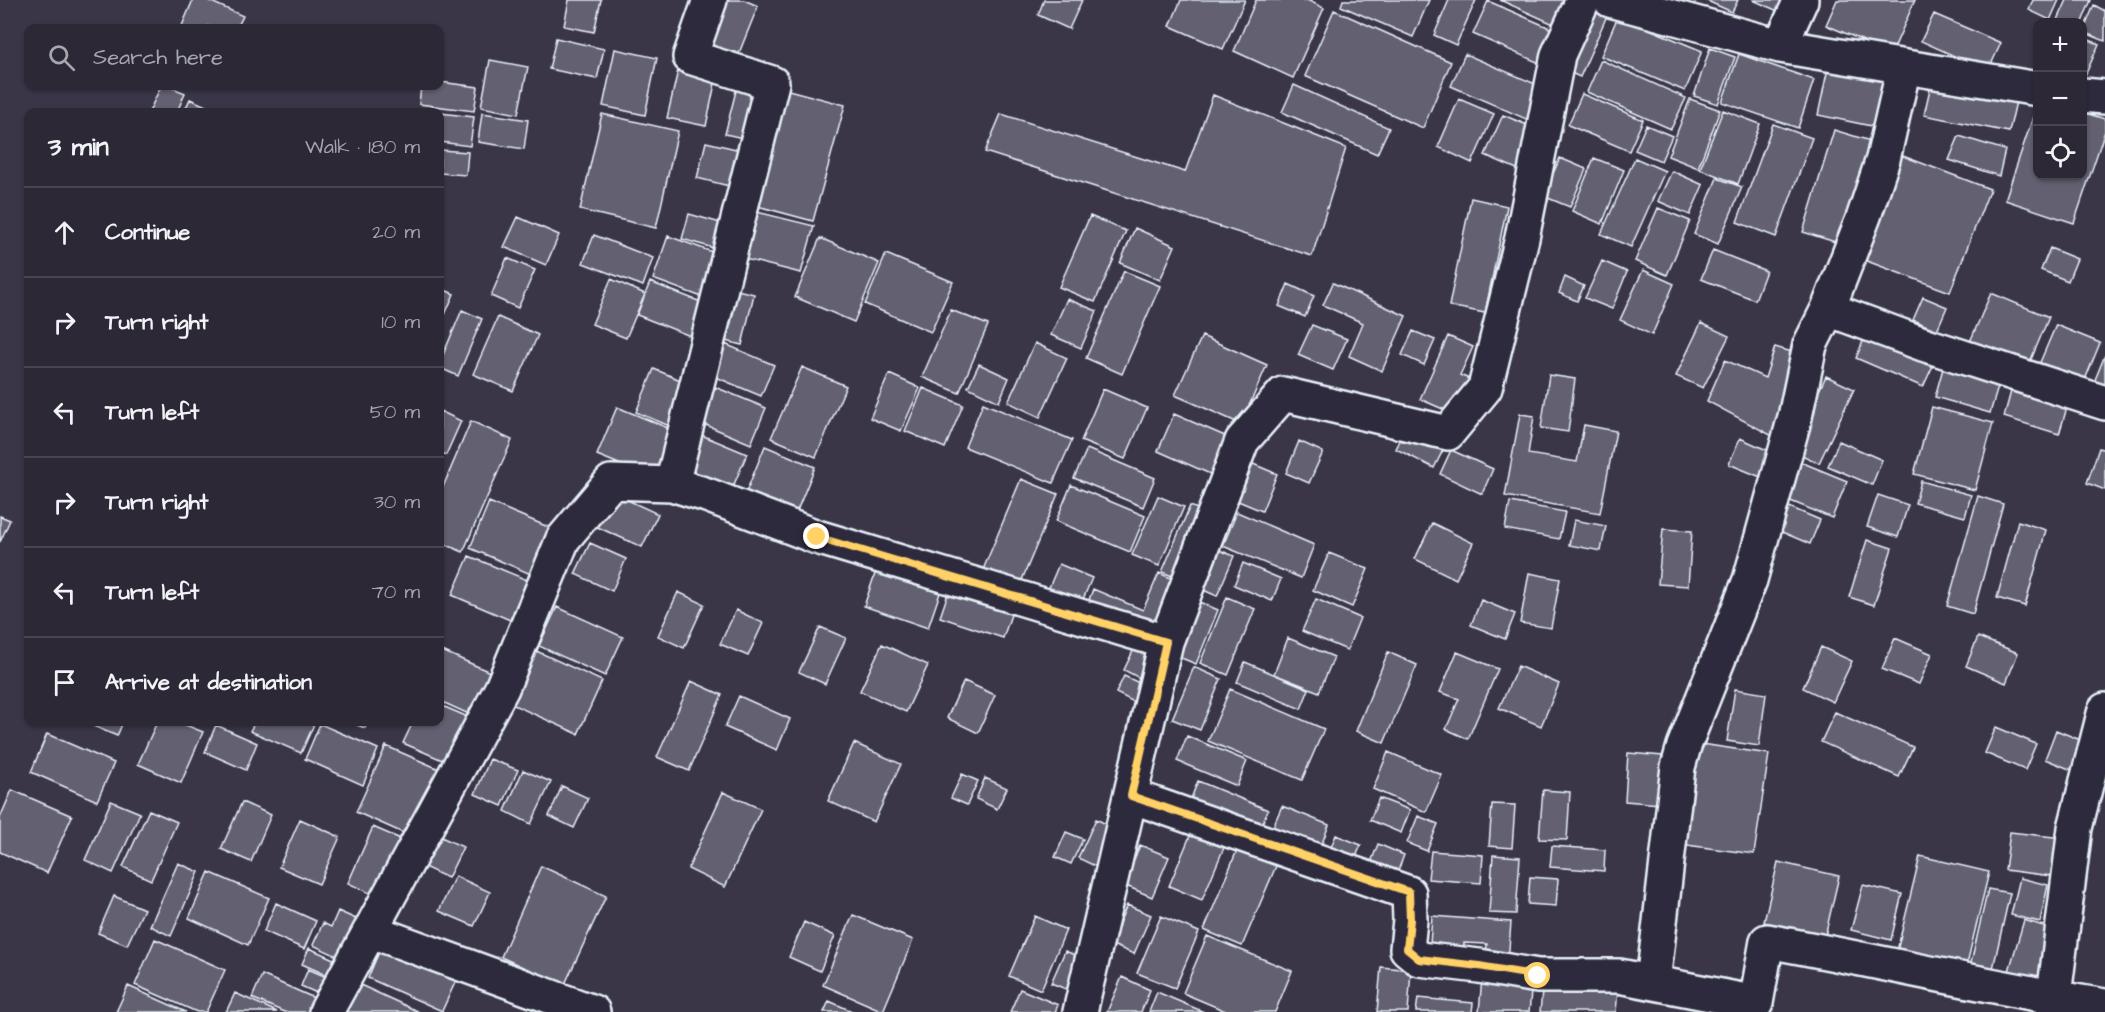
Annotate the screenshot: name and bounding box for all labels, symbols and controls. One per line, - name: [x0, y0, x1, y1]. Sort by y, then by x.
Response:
- map controls: [2033, 18, 2087, 180]
- button: +: [2033, 18, 2087, 72]
- search box: [24, 24, 444, 90]
- icon: search: [45, 41, 78, 74]
- text: Search here: [93, 42, 223, 73]
- button: −: [2033, 72, 2087, 126]
- button: locate: [2033, 126, 2087, 180]
- text: 3 min: [48, 129, 109, 165]
- text: Walk · 180 m: [305, 133, 420, 161]
- icon: ahead: [48, 216, 81, 249]
- text: Continue: [105, 217, 190, 248]
- text: 20 m: [372, 218, 420, 246]
- icon: right: [48, 306, 81, 339]
- text: Turn right: [105, 307, 208, 338]
- text: 10 m: [381, 308, 420, 336]
- icon: left: [48, 396, 81, 429]
- text: Turn left: [105, 397, 199, 428]
- text: 50 m: [370, 398, 420, 426]
- icon: right: [48, 486, 81, 519]
- text: Turn right: [105, 487, 208, 518]
- text: 30 m: [374, 488, 420, 516]
- route end: [803, 523, 829, 549]
- icon: left: [48, 576, 81, 609]
- text: Turn left: [105, 577, 199, 608]
- text: 70 m: [372, 578, 420, 606]
- icon: arrive: [48, 666, 81, 699]
- text: Arrive at destination: [105, 667, 312, 698]
- route start: [1524, 962, 1550, 988]

